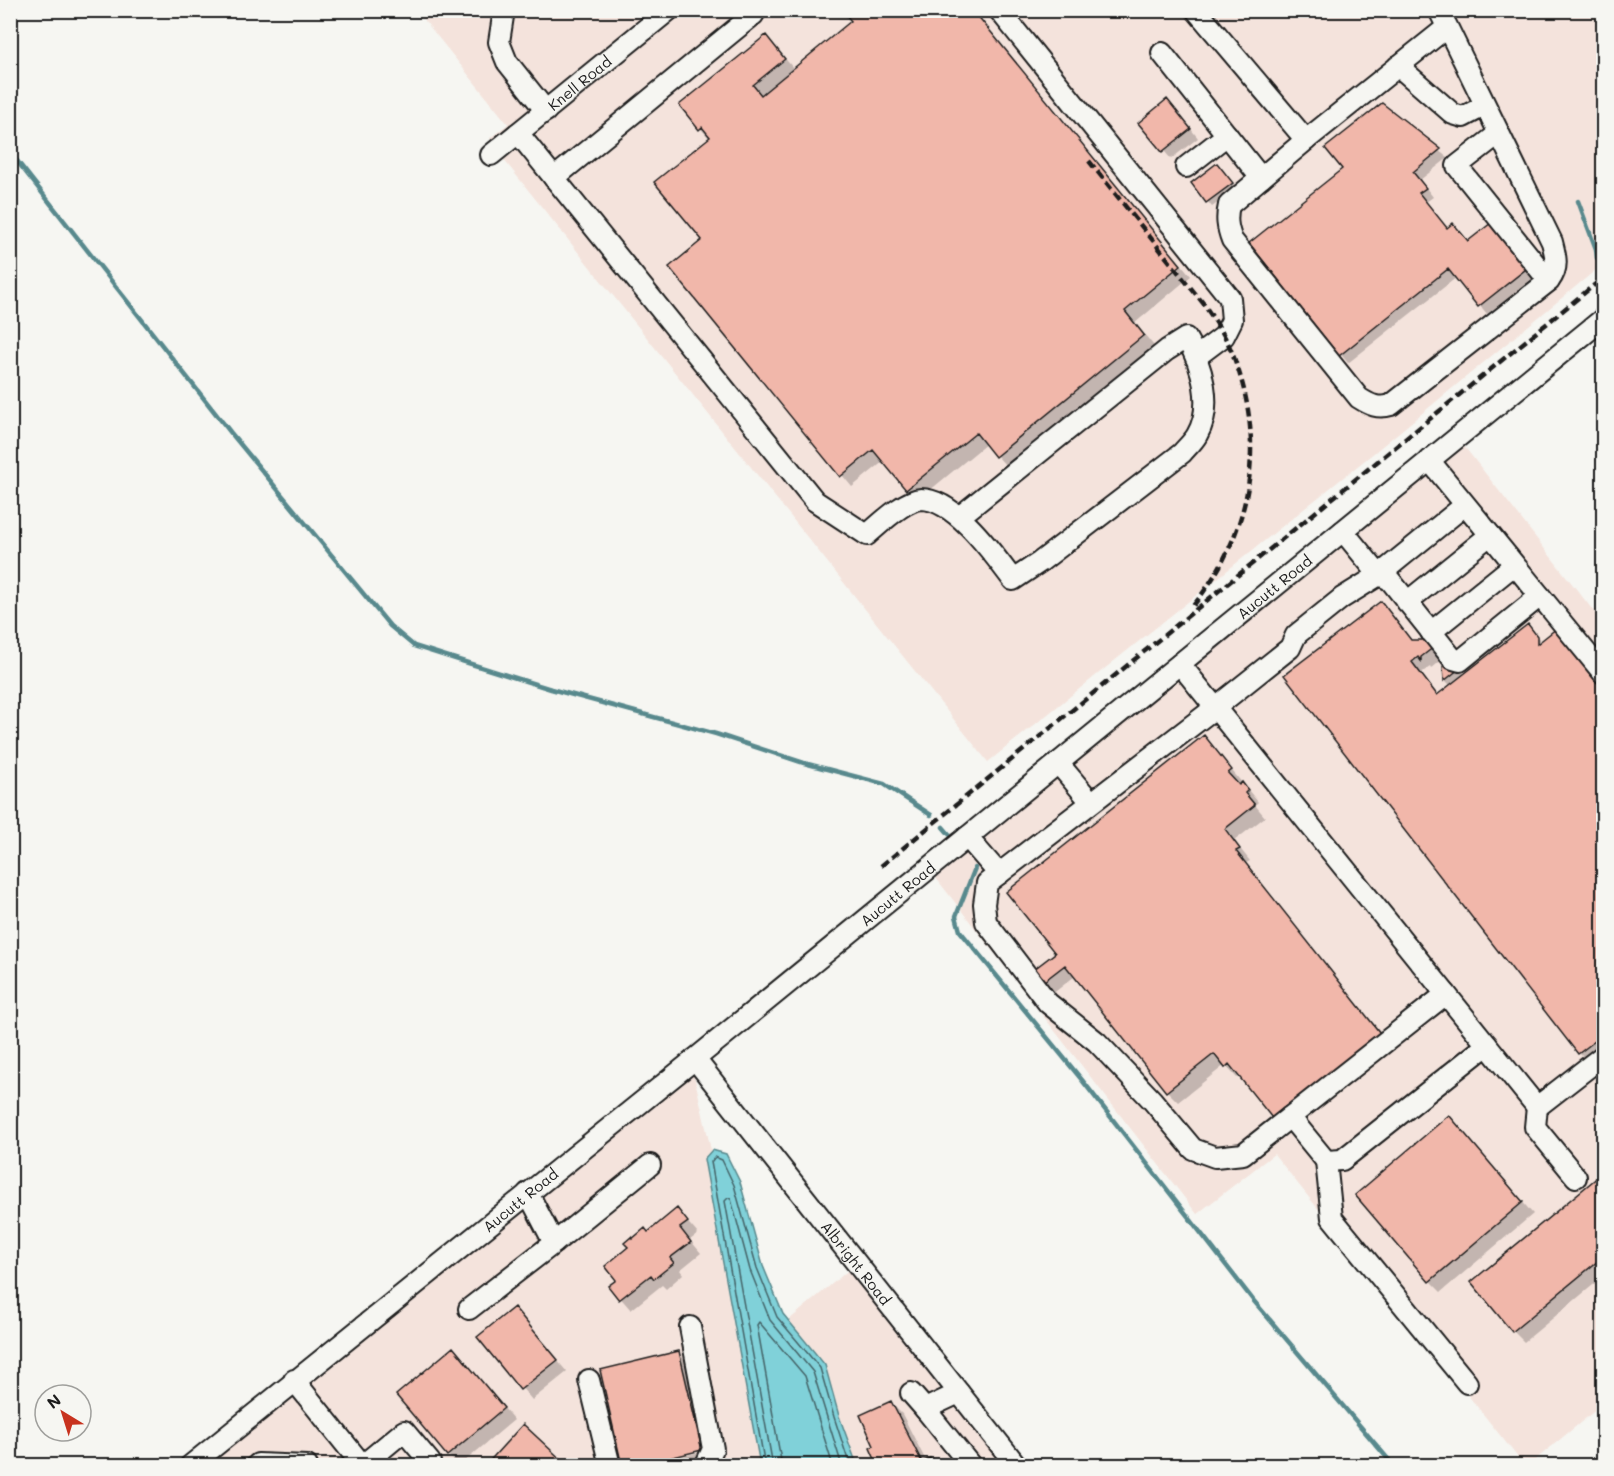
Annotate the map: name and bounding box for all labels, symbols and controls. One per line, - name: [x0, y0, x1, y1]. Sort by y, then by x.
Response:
- street label: Knell Road: [543, 51, 615, 115]
- street label: Aucutt Road: [1233, 550, 1316, 623]
- street label: Aucutt Road: [856, 857, 939, 930]
- street label: Aucutt Road: [478, 1164, 562, 1236]
- street label: Albright Road: [817, 1217, 896, 1309]
- north arrow: [33, 1383, 93, 1443]
- text: N: [42, 1389, 65, 1413]

